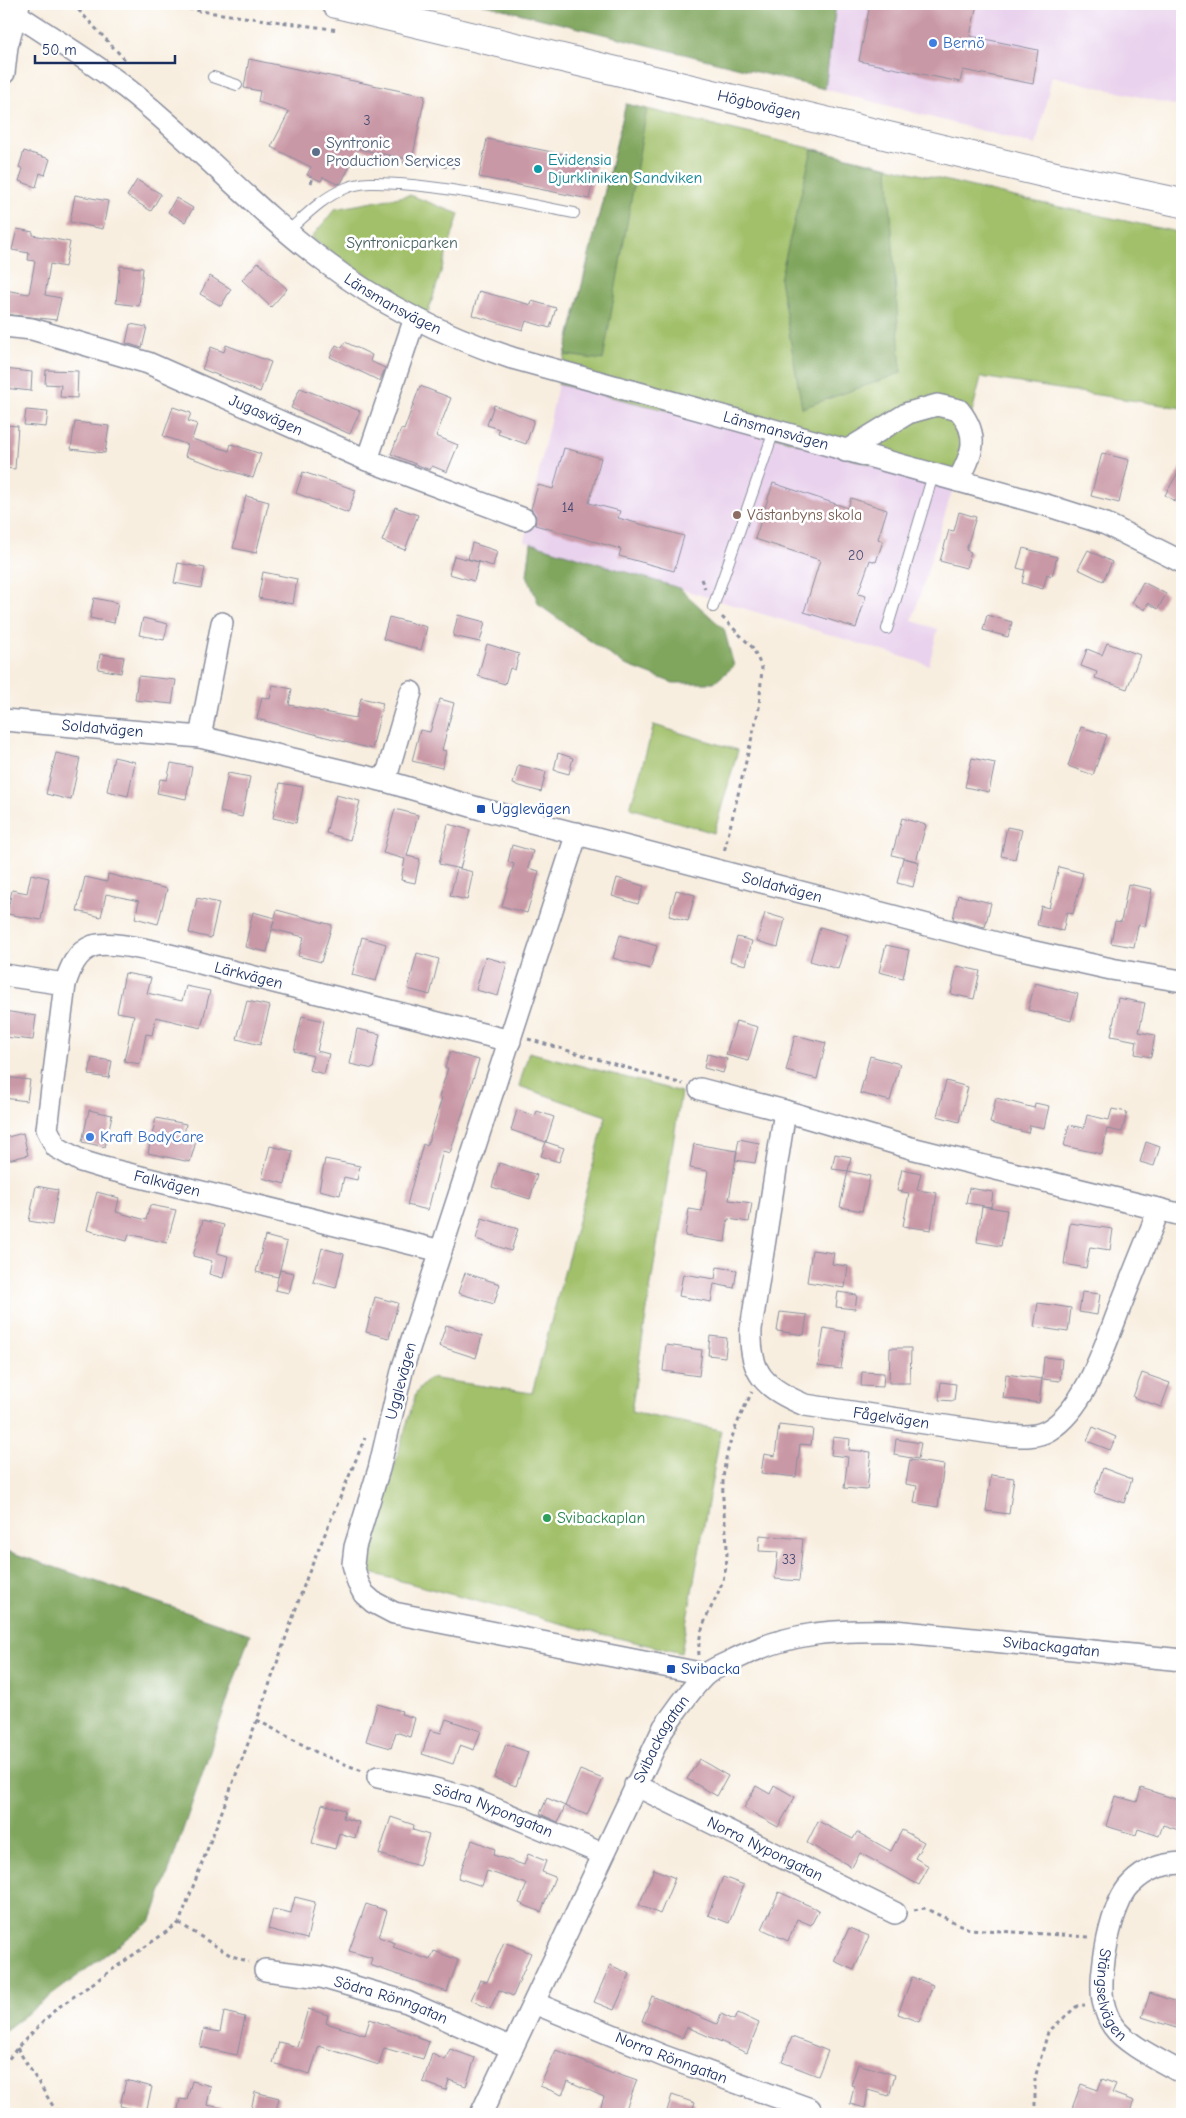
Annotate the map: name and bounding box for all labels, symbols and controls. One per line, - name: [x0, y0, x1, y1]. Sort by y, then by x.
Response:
- scale bar: [35, 32, 175, 64]
- place label: Bernö: [943, 34, 985, 52]
- marker: Bernö: [927, 37, 939, 49]
- text: 50 m: [42, 41, 77, 59]
- street label: Högbovägen: [715, 86, 803, 124]
- house number: 3: [363, 112, 371, 129]
- place label: Syntronic Production Services: [326, 134, 461, 170]
- marker: Syntronic Production Services: [310, 146, 322, 158]
- place label: Evidensia Djurkliniken Sandviken: [548, 151, 702, 187]
- marker: Evidensia Djurkliniken Sandviken: [532, 163, 544, 175]
- park label: Syntronicparken: [346, 234, 458, 252]
- street label: Länsmansvägen: [341, 270, 444, 338]
- street label: Jugasvägen: [226, 391, 306, 439]
- street label: Länsmansvägen: [721, 408, 831, 454]
- house number: 14: [562, 499, 574, 516]
- place label: Västanbyns skola: [747, 506, 862, 524]
- marker: Västanbyns skola: [731, 509, 743, 521]
- house number: 20: [848, 547, 864, 564]
- street label: Soldatvägen: [61, 716, 144, 741]
- place label: Ugglevägen: [491, 800, 571, 818]
- marker: Ugglevägen: [475, 803, 487, 815]
- street label: Soldatvägen: [740, 868, 824, 906]
- street label: Lärkvägen: [212, 958, 285, 993]
- place label: Kraft BodyCare: [100, 1128, 204, 1146]
- marker: Kraft BodyCare: [84, 1131, 96, 1143]
- street label: Falkvägen: [132, 1167, 202, 1200]
- street label: Ugglevägen: [382, 1340, 420, 1422]
- street label: Fågelvägen: [852, 1403, 930, 1433]
- place label: Svibackaplan: [557, 1509, 645, 1527]
- marker: Svibackaplan: [541, 1512, 553, 1524]
- house number: 33: [782, 1551, 796, 1568]
- street label: Svibackagatan: [1002, 1633, 1101, 1661]
- place label: Svibacka: [681, 1660, 740, 1678]
- marker: Svibacka: [665, 1663, 677, 1675]
- street label: Svibackagatan: [630, 1692, 693, 1786]
- street label: Södra Nypongatan: [431, 1780, 556, 1841]
- street label: Norra Nypongatan: [704, 1813, 826, 1885]
- street label: Stängselvägen: [1093, 1947, 1131, 2045]
- street label: Södra Rönngatan: [332, 1972, 450, 2028]
- street label: Norra Rönngatan: [613, 2028, 730, 2087]

